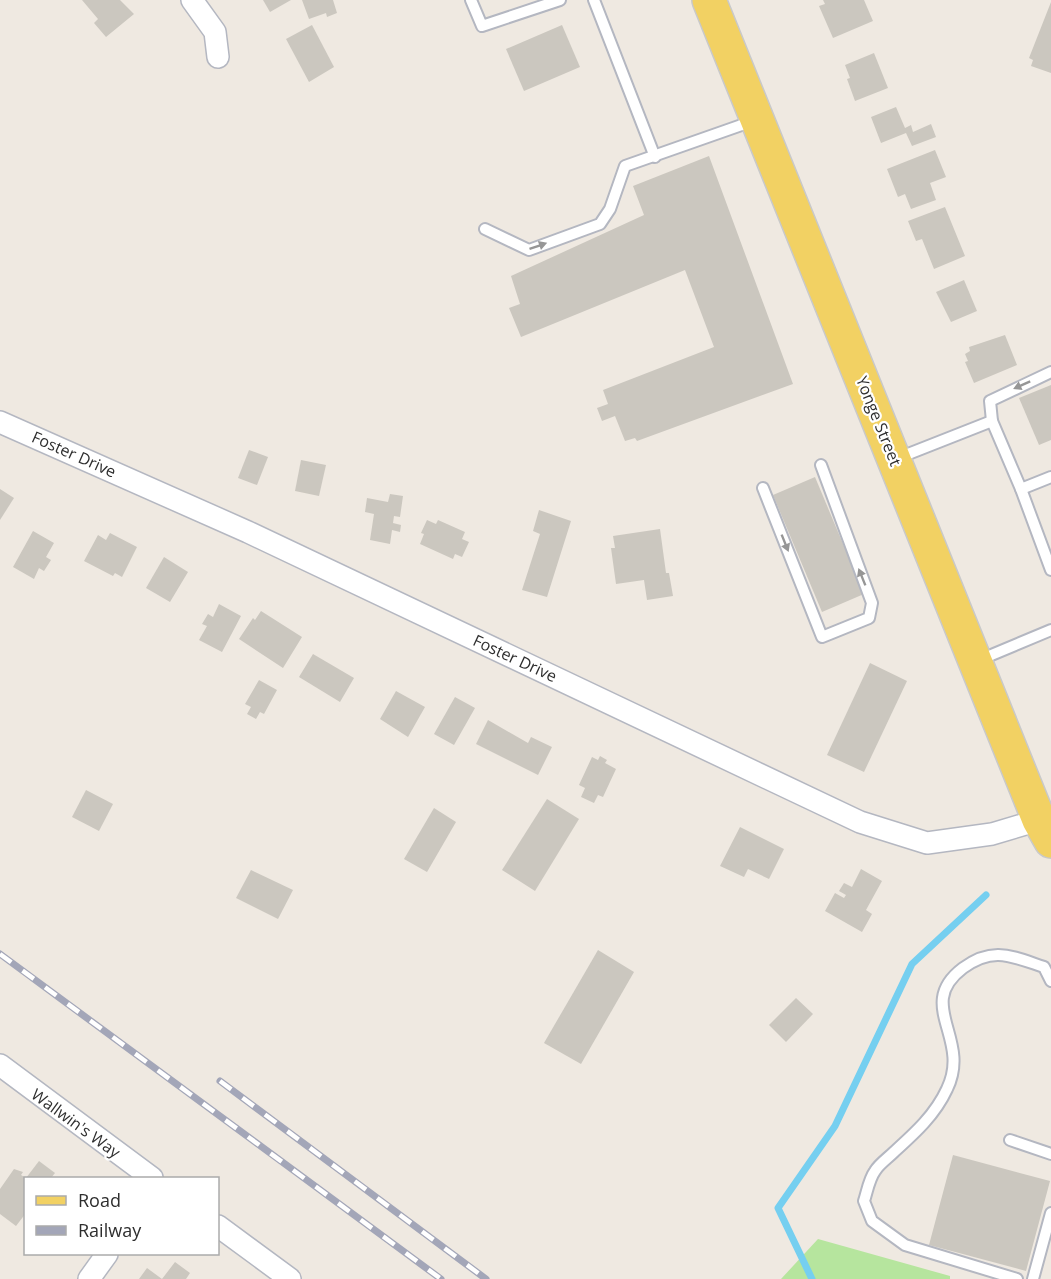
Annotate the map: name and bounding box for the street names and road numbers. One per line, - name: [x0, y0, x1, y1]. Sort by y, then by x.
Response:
- street label: Yonge Street: [851, 373, 907, 469]
- street label: Foster Drive: [28, 426, 120, 482]
- street label: Foster Drive: [470, 629, 560, 687]
- street label: Wallwin's Way: [27, 1083, 126, 1163]

